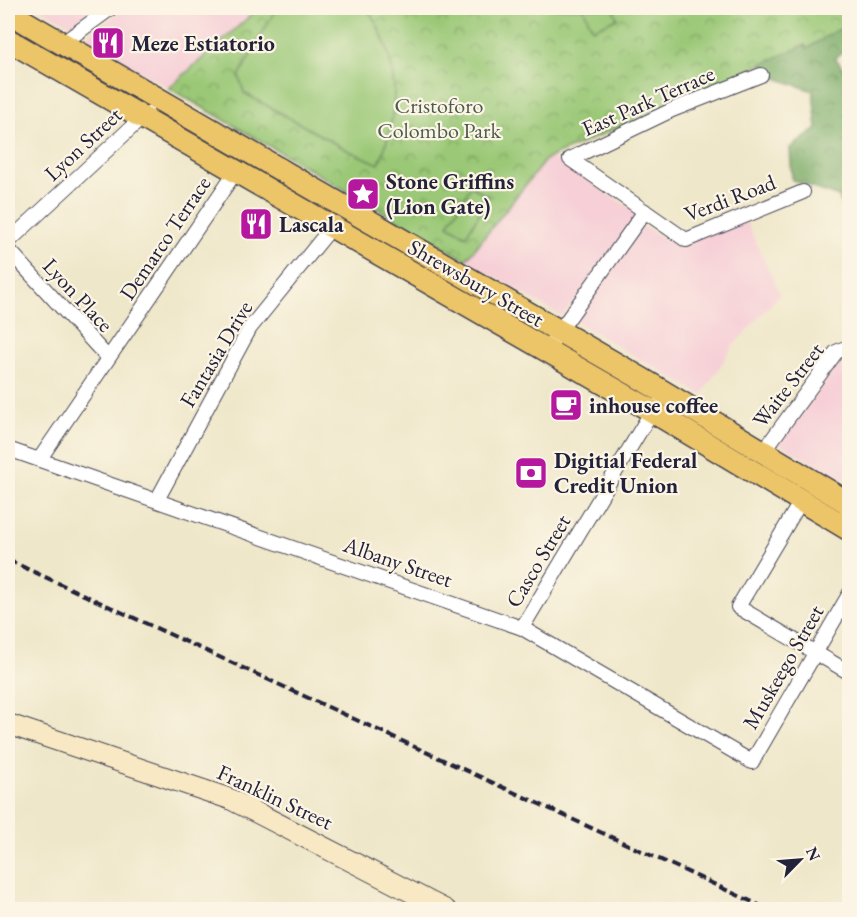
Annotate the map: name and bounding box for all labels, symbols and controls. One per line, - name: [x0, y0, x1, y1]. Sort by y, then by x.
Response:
- restaurant icon: Meze Estiatorio: [90, 25, 126, 61]
- place label: Meze Estiatorio: [131, 29, 275, 58]
- street label: East Park Terrace: [577, 59, 719, 143]
- park label: Cristoforo Colombo Park: [377, 91, 501, 145]
- street label: Lyon Street: [38, 101, 128, 187]
- place label: Stone Griffins (Lion Gate): [386, 167, 514, 221]
- street label: Verdi Road: [680, 167, 781, 229]
- street label: Demarco Terrace: [113, 170, 217, 306]
- place icon: Stone Griffins (Lion Gate): [345, 176, 381, 212]
- restaurant icon: Lascala: [238, 206, 274, 242]
- place label: Lascala: [279, 210, 344, 239]
- street label: Shrewsbury Street: [403, 232, 549, 334]
- street label: Lyon Place: [36, 252, 120, 338]
- street label: Fantasia Drive: [173, 295, 259, 413]
- street label: Waite Street: [746, 336, 830, 433]
- cafe icon: inhouse coffee: [548, 387, 584, 423]
- place label: inhouse coffee: [589, 391, 718, 420]
- place label: Digitial Federal Credit Union: [554, 446, 697, 500]
- bank icon: Digitial Federal Credit Union: [513, 455, 549, 491]
- street label: Casco Street: [499, 509, 577, 613]
- street label: Albany Street: [339, 530, 456, 594]
- street label: Muskeego Street: [736, 599, 830, 734]
- street label: Franklin Street: [213, 758, 338, 836]
- north arrow: [770, 830, 830, 890]
- text: N: [801, 844, 825, 864]

